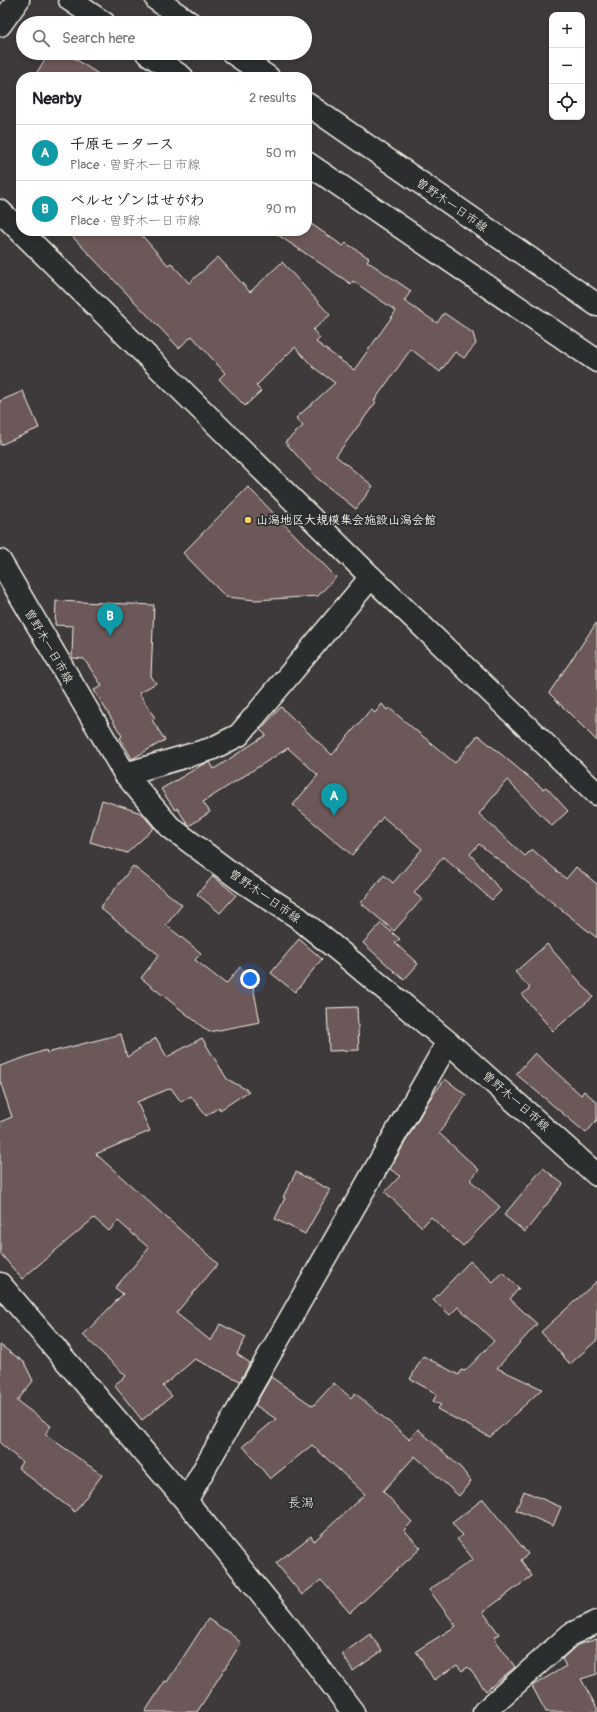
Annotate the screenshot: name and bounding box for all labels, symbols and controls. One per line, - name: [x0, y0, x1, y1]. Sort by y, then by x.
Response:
- map controls: [549, 12, 585, 120]
- button: +: [549, 12, 585, 48]
- search box: [16, 16, 312, 60]
- icon: search: [30, 27, 52, 49]
- text: Search here: [62, 29, 135, 48]
- button: −: [549, 48, 585, 84]
- button: locate: [549, 84, 585, 120]
- text: Nearby: [32, 88, 81, 109]
- text: 2 results: [249, 90, 296, 106]
- text: 千原モータース: [70, 135, 174, 154]
- text: A: [41, 145, 49, 161]
- text: 50 m: [266, 145, 296, 161]
- text: Place · 曽野木一日市線: [70, 157, 200, 173]
- street label: 曽野木一日市線: [413, 175, 490, 236]
- text: ベルセゾンはせがわ: [70, 191, 205, 210]
- text: B: [41, 201, 49, 217]
- text: 90 m: [266, 201, 296, 217]
- text: Place · 曽野木一日市線: [70, 213, 200, 229]
- place label: 山潟地区大規模集会施設山潟会館: [256, 513, 436, 528]
- marker: 山潟地区大規模集会施設山潟会館: [243, 515, 253, 525]
- pin: B: [97, 603, 123, 636]
- street label: 曽野木一日市線: [21, 606, 76, 686]
- pin: A: [321, 783, 347, 816]
- street label: 曽野木一日市線: [226, 866, 303, 927]
- your location: [240, 969, 260, 989]
- street label: 曽野木一日市線: [479, 1068, 552, 1135]
- district label: 長潟: [288, 1495, 314, 1511]

